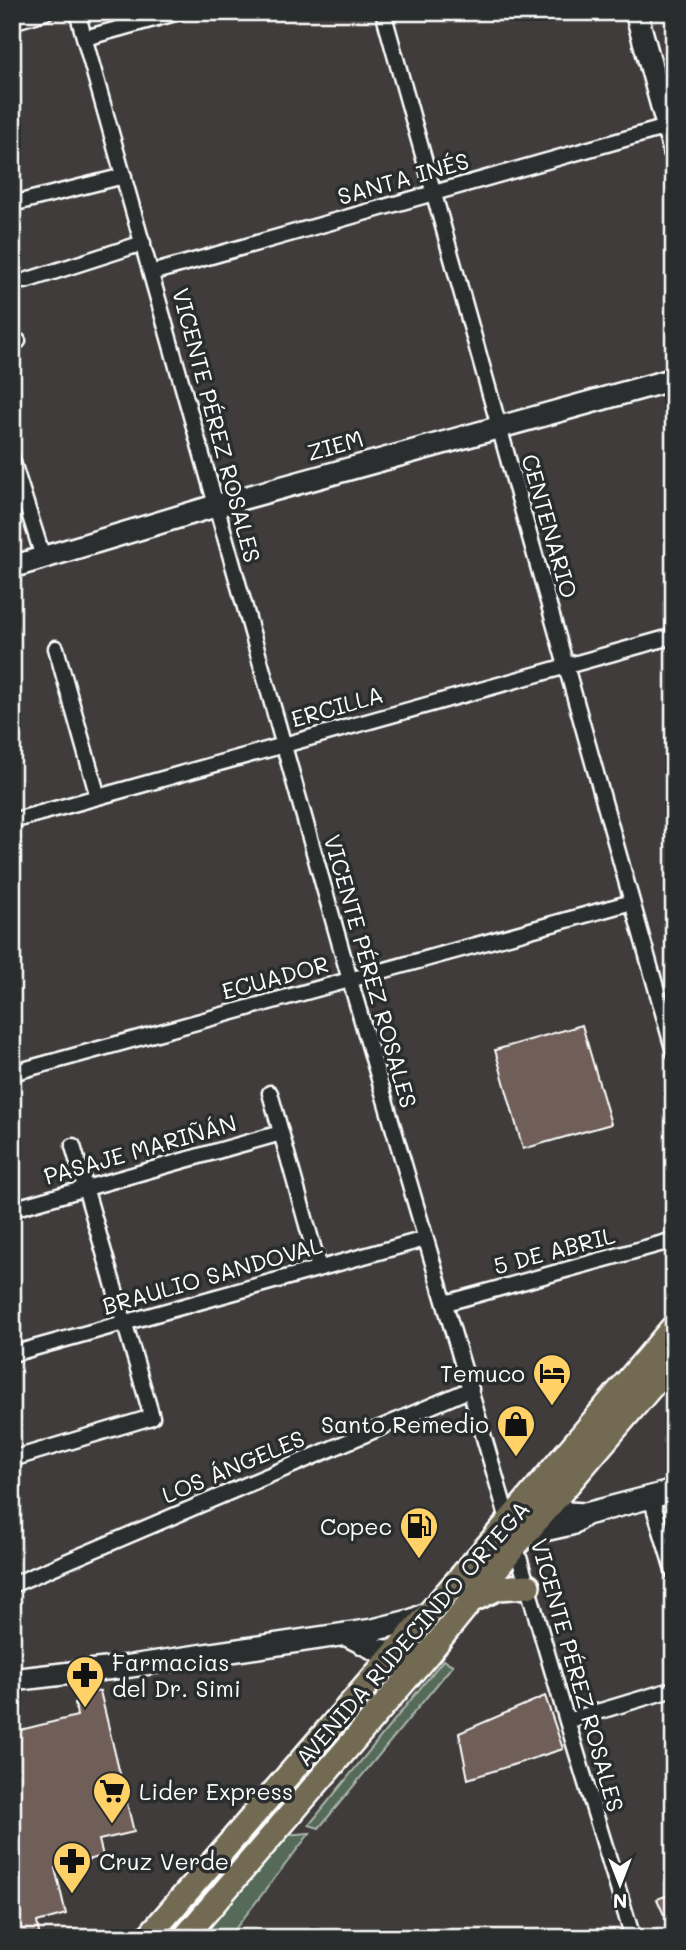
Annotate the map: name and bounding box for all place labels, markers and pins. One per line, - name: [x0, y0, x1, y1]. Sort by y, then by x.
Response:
- hotel icon: Temuco: [531, 1352, 573, 1407]
- place label: Temuco: [440, 1358, 525, 1388]
- shop icon: Santo Remedio: [495, 1403, 537, 1458]
- place label: Santo Remedio: [321, 1409, 489, 1439]
- fuel station icon: Copec: [398, 1505, 440, 1560]
- place label: Copec: [320, 1511, 392, 1541]
- place label: Farmacias del Dr. Simi: [112, 1647, 241, 1703]
- pharmacy icon: Farmacias del Dr. Simi: [64, 1654, 106, 1709]
- supermarket icon: Lider Express: [91, 1770, 133, 1825]
- place label: Lider Express: [139, 1776, 293, 1806]
- pharmacy icon: Cruz Verde: [51, 1840, 93, 1895]
- place label: Cruz Verde: [99, 1846, 229, 1876]

